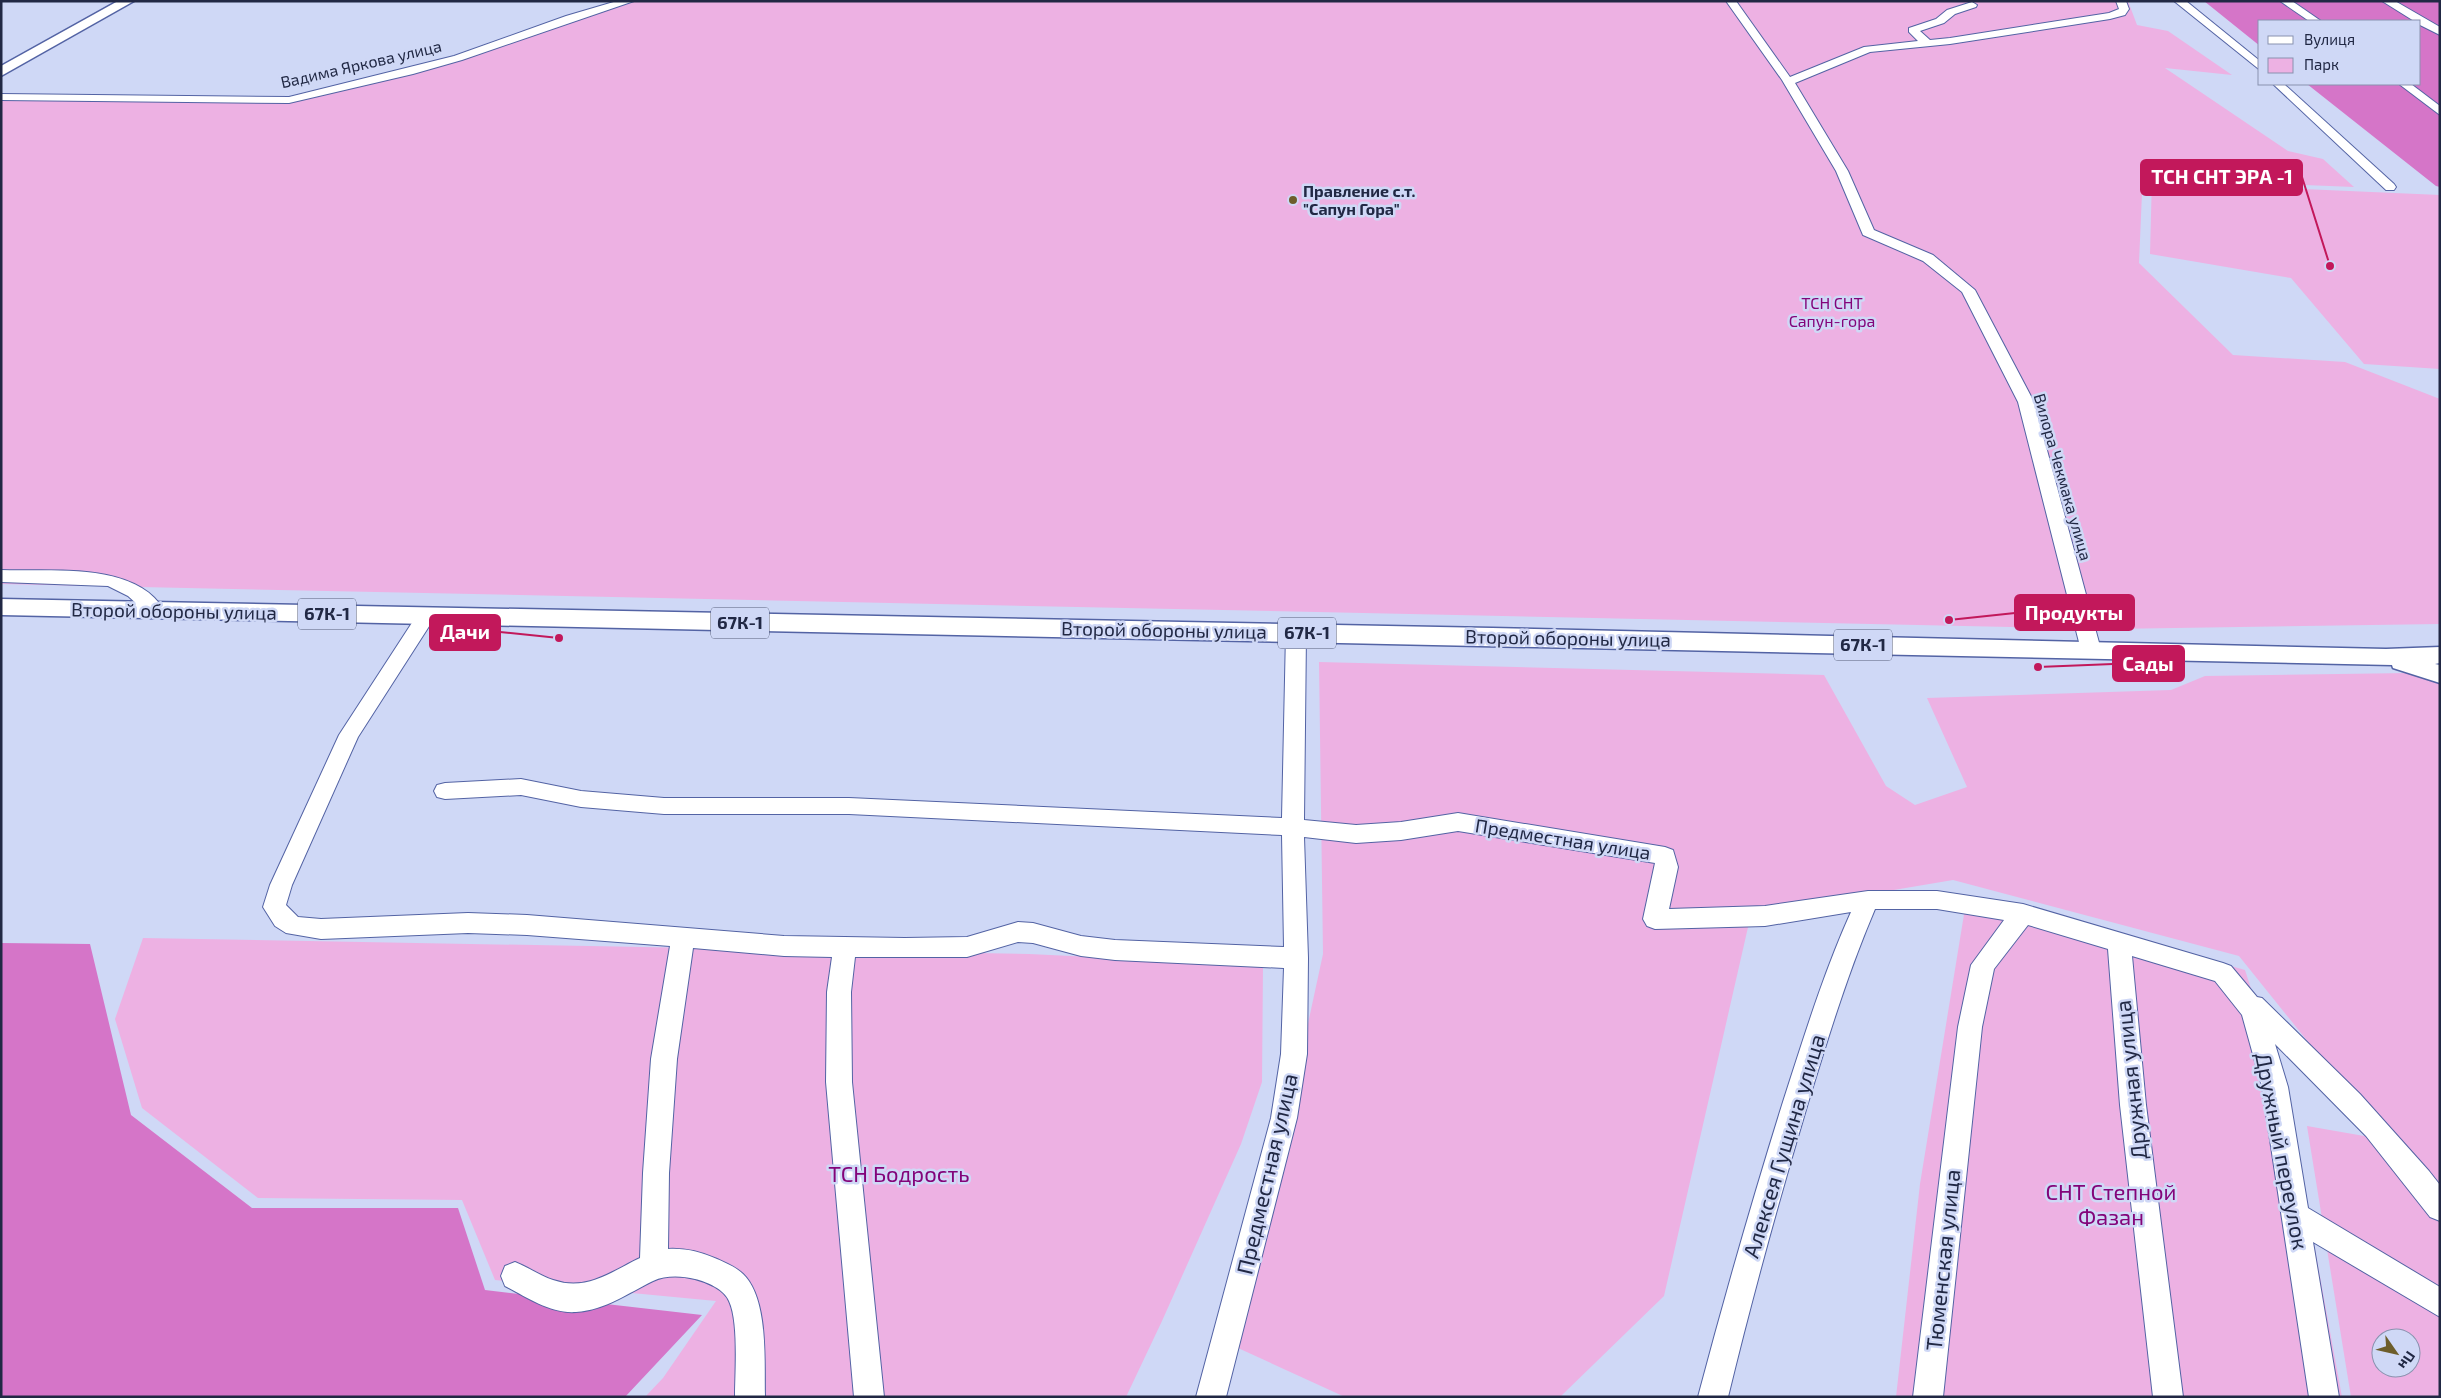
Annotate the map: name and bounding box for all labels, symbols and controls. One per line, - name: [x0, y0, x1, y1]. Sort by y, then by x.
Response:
- legend: [2258, 20, 2421, 85]
- text: Вулиця: [2304, 30, 2355, 49]
- street label: Вадима Яркова улица: [279, 36, 443, 92]
- text: Парк: [2304, 55, 2339, 73]
- callout: ТСН СНТ ЭРА -1: [2141, 160, 2302, 195]
- text: ТСН СНТ ЭРА -1: [2151, 164, 2293, 188]
- place label: Правление с.т. "Сапун Гора": [1303, 181, 1416, 218]
- marker: Правление с.т. "Сапун Гора": [1287, 194, 1299, 206]
- park label: ТСН СНТ Сапун-гора: [1789, 293, 1875, 331]
- street label: Вилора Чекмака улица: [2030, 391, 2096, 563]
- callout: Продукты: [2015, 595, 2134, 630]
- street label: Второй обороны улица: [71, 597, 277, 625]
- road number: 67К-1: [298, 598, 356, 630]
- text: Продукты: [2025, 600, 2123, 624]
- road number: 67К-1: [711, 608, 769, 638]
- callout: Дачи: [430, 615, 500, 650]
- street label: Второй обороны улица: [1061, 616, 1267, 644]
- road number: 67К-1: [1278, 618, 1336, 648]
- text: Дачи: [440, 619, 490, 643]
- street label: Второй обороны улица: [1465, 624, 1671, 652]
- road number: 67К-1: [1834, 630, 1892, 660]
- callout: Сады: [2113, 646, 2184, 681]
- text: Сады: [2122, 651, 2174, 675]
- street label: Предместная улица: [1474, 813, 1652, 865]
- street label: Дружная улица: [2109, 999, 2152, 1161]
- street label: Алексея Гущина улица: [1737, 1031, 1830, 1261]
- street label: Дружный переулок: [2250, 1050, 2315, 1252]
- street label: Предместная улица: [1230, 1071, 1303, 1277]
- park label: ТСН Бодрость: [828, 1160, 970, 1186]
- street label: Тюменская улица: [1920, 1168, 1965, 1352]
- park label: СНТ Степной Фазан: [2046, 1178, 2176, 1229]
- north arrow: [2371, 1328, 2421, 1378]
- text: Пн: [2395, 1348, 2419, 1373]

